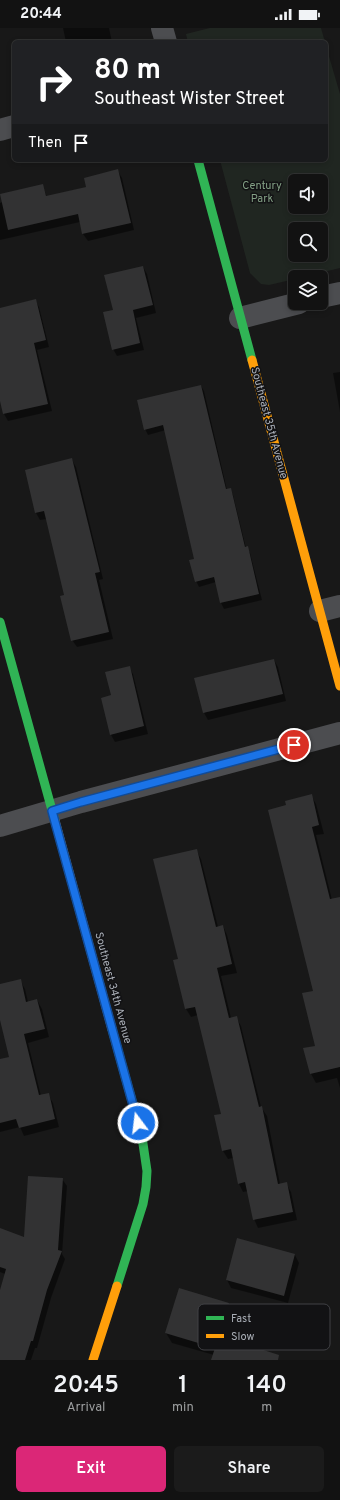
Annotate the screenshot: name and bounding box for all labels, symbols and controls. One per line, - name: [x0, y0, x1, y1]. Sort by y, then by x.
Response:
- text: 20:44: [20, 5, 62, 24]
- text: 80 m: [94, 53, 161, 89]
- icon: right: [28, 56, 80, 108]
- text: Southeast Wister Street: [94, 88, 285, 111]
- icon: arrive: [70, 132, 92, 154]
- text: Then: [28, 134, 62, 153]
- map controls: [288, 174, 328, 310]
- button: sound: [288, 174, 328, 214]
- park label: Century Park: [242, 179, 282, 206]
- button: search: [288, 222, 328, 262]
- button: layers: [288, 270, 328, 310]
- street label: Southeast 35th Avenue: [247, 366, 291, 480]
- pin: [277, 728, 311, 762]
- icon: arrive: [283, 734, 305, 756]
- street label: Southeast 34th Avenue: [91, 931, 135, 1045]
- position arrow: [117, 1102, 159, 1144]
- legend: [198, 1304, 330, 1350]
- text: Fast: [231, 1312, 251, 1326]
- text: Slow: [231, 1330, 254, 1344]
- text: 20:45: [53, 1371, 119, 1401]
- text: 1: [178, 1371, 188, 1401]
- text: 140: [247, 1371, 287, 1401]
- text: Arrival: [67, 1400, 105, 1416]
- text: min: [172, 1400, 194, 1416]
- text: m: [261, 1400, 272, 1416]
- button: Exit: [16, 1446, 166, 1492]
- button: Share: [174, 1446, 324, 1492]

